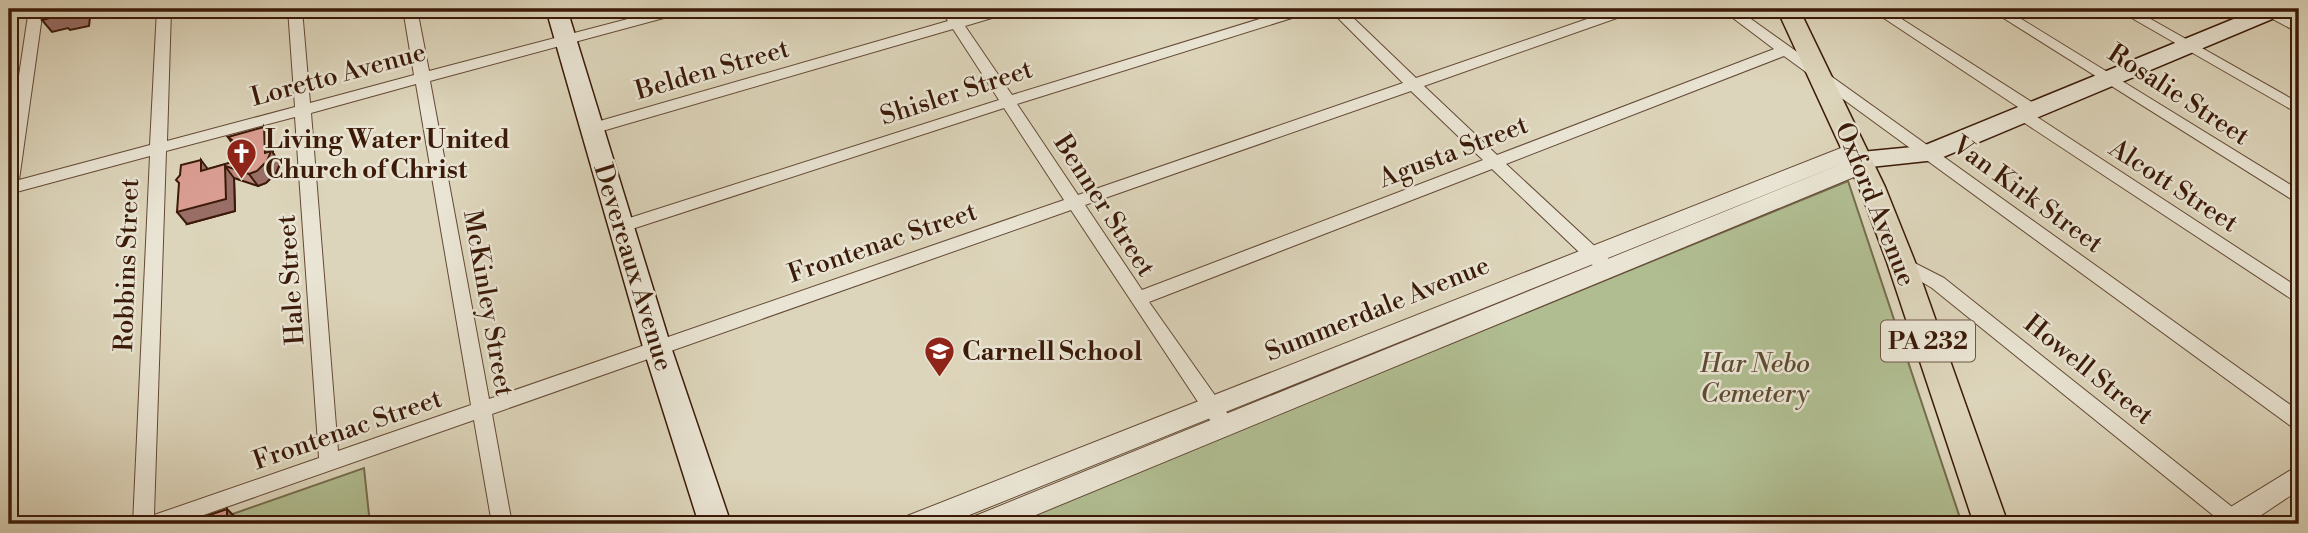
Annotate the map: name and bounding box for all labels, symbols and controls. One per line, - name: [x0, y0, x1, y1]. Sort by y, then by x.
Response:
- street label: Belden Street: [631, 33, 793, 107]
- street label: Loretto Avenue: [247, 36, 429, 114]
- street label: Rosalie Street: [2102, 37, 2255, 152]
- street label: Shisler Street: [876, 53, 1037, 133]
- street label: Agusta Street: [1373, 109, 1532, 195]
- street label: Oxford Avenue: [1828, 118, 1922, 291]
- place label: Living Water United Church of Christ: [265, 124, 510, 186]
- street label: Benner Street: [1046, 128, 1162, 282]
- street label: Van Kirk Street: [1945, 129, 2109, 260]
- street label: Alcott Street: [2102, 132, 2244, 239]
- church icon: Living Water United Church of Christ: [225, 137, 259, 181]
- street label: Devereaux Avenue: [586, 160, 680, 375]
- street label: Robbins Street: [108, 178, 146, 352]
- street label: Frontenac Street: [784, 196, 981, 290]
- street label: McKinley Street: [456, 208, 520, 399]
- street label: Hale Street: [270, 214, 312, 346]
- street label: Summerdale Avenue: [1260, 249, 1494, 369]
- street label: Howell Street: [2017, 308, 2160, 432]
- road number: PA 232: [1881, 320, 1975, 362]
- school or university icon: Carnell School: [922, 334, 956, 378]
- place label: Carnell School: [962, 336, 1143, 368]
- park label: Har Nebo Cemetery: [1699, 348, 1810, 410]
- street label: Frontenac Street: [249, 383, 446, 477]

